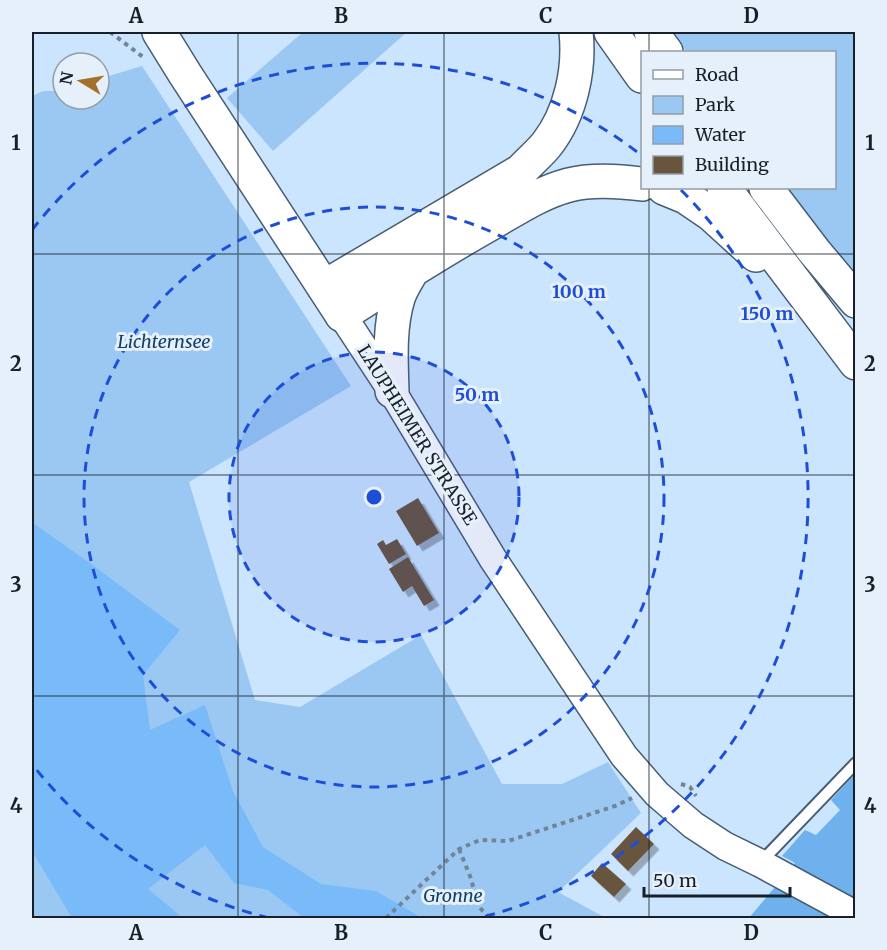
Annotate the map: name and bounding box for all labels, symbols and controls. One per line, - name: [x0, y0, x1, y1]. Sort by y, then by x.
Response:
- text: A: [128, 3, 144, 28]
- text: B: [334, 3, 348, 28]
- text: C: [539, 3, 553, 28]
- text: D: [743, 3, 759, 28]
- north arrow: [51, 51, 111, 111]
- legend: [641, 51, 836, 189]
- text: Road: [695, 63, 739, 86]
- text: N: [55, 70, 77, 86]
- text: Park: [695, 93, 736, 116]
- text: Water: [694, 123, 746, 146]
- text: 1: [11, 130, 21, 155]
- text: 1: [865, 130, 875, 155]
- text: Building: [695, 153, 769, 176]
- text: 100 m: [552, 280, 606, 303]
- text: 150 m: [741, 302, 793, 325]
- park label: Lichternsee: [117, 330, 211, 353]
- street label: LAUPHEIMER STRASSE: [353, 340, 483, 530]
- text: 2: [10, 351, 22, 376]
- text: 2: [864, 351, 876, 376]
- text: 50 m: [455, 383, 499, 406]
- centre of rings: [364, 487, 384, 507]
- text: 3: [10, 572, 22, 597]
- text: 3: [864, 572, 876, 597]
- text: 4: [10, 793, 23, 818]
- text: 4: [864, 793, 877, 818]
- scale bar: [644, 860, 790, 898]
- text: 50 m: [653, 869, 697, 892]
- park label: Gronne: [423, 884, 483, 907]
- text: A: [128, 920, 144, 945]
- text: B: [334, 920, 348, 945]
- text: C: [539, 920, 553, 945]
- text: D: [743, 920, 759, 945]

